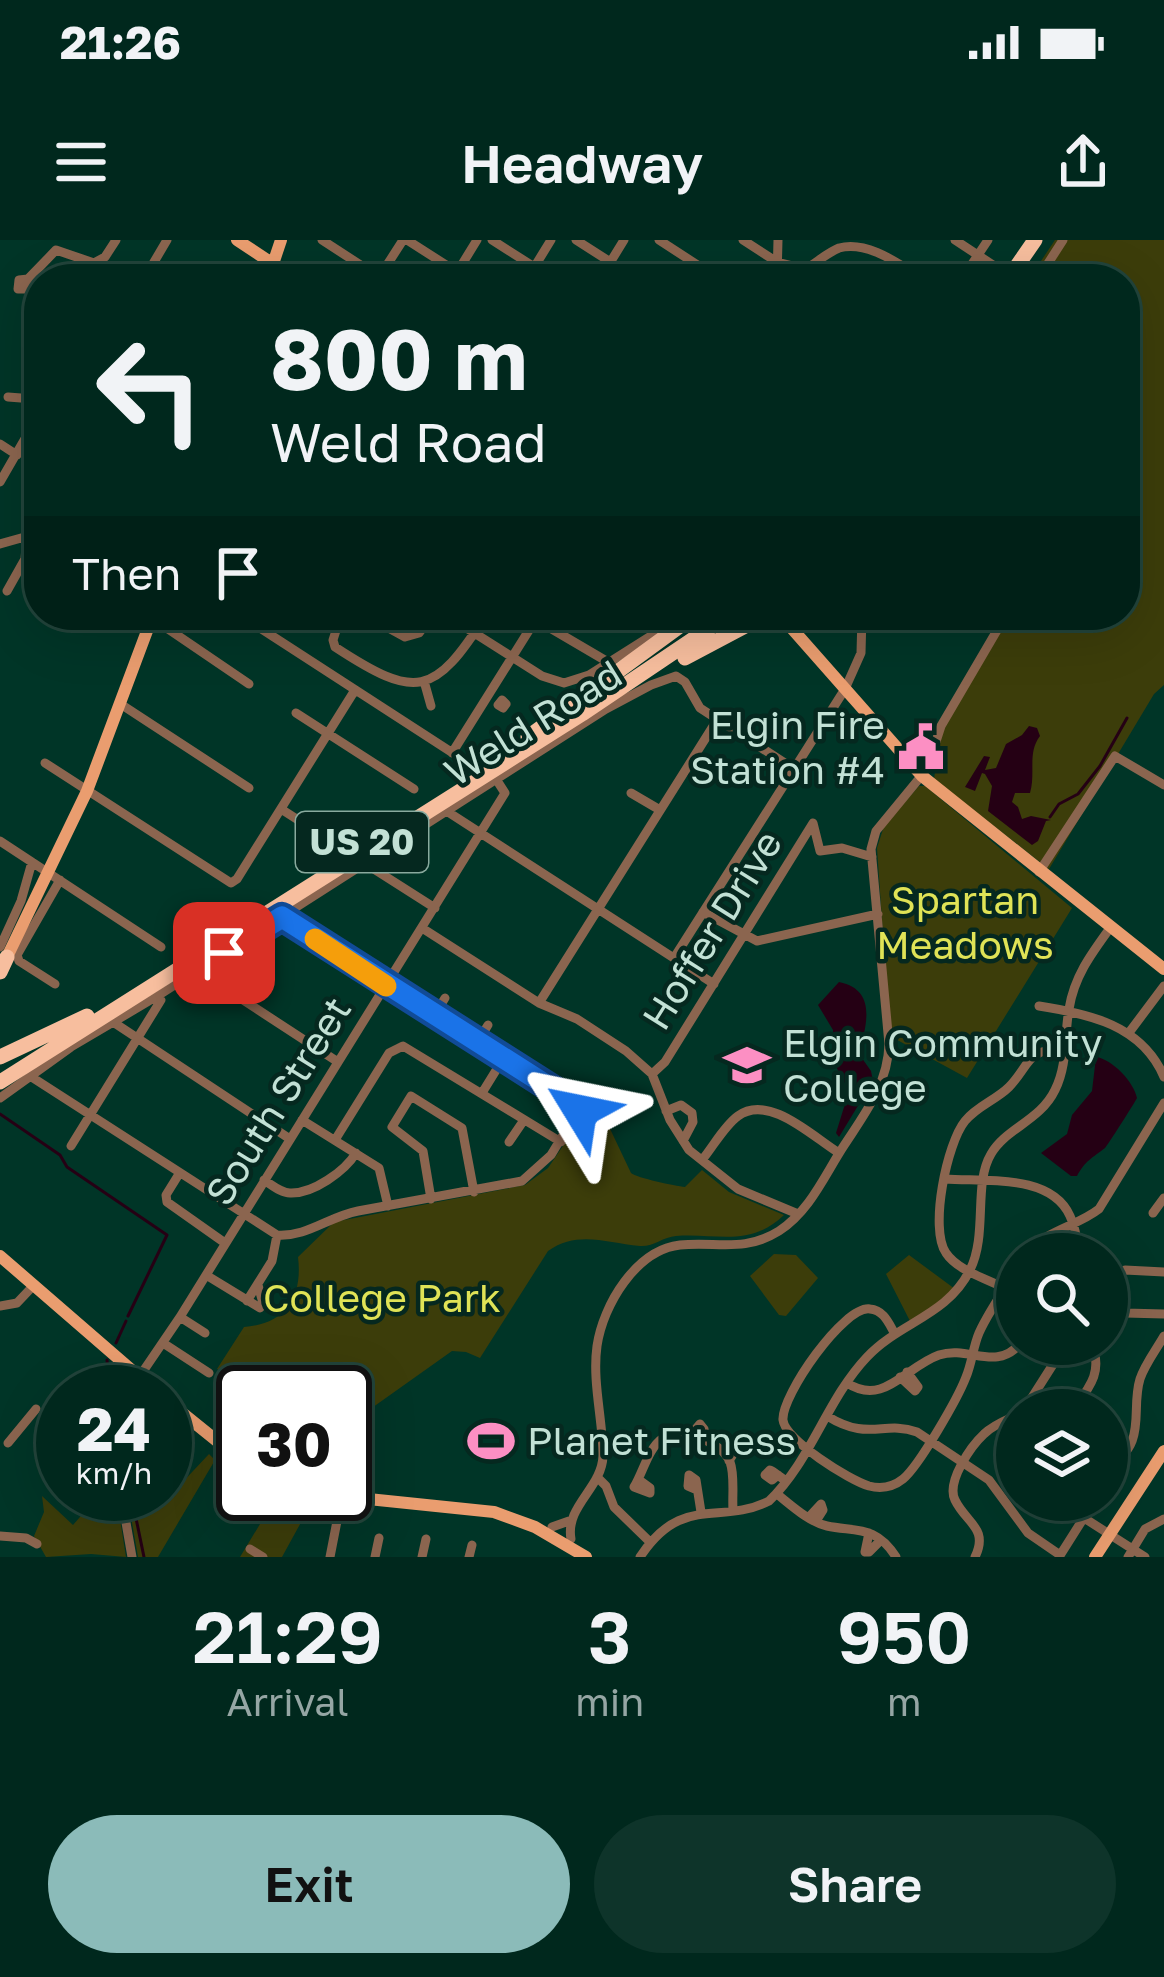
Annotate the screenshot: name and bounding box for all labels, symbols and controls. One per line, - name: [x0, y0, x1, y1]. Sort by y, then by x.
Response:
- text: 21:26: [60, 15, 181, 69]
- icon: menu: [48, 129, 114, 195]
- icon: share: [1050, 129, 1116, 195]
- text: Headway: [461, 130, 703, 195]
- text: 800 m: [270, 308, 527, 408]
- icon: left: [72, 312, 228, 468]
- text: Weld Road: [270, 409, 547, 474]
- icon: arrive: [205, 540, 271, 606]
- text: Then: [72, 546, 181, 600]
- street label: Weld Road: [436, 650, 630, 795]
- place label: Elgin Fire Station #4: [690, 701, 885, 793]
- public building icon: Elgin Fire Station #4: [896, 722, 946, 772]
- road number: US 20: [296, 812, 428, 872]
- street label: Hoffer Drive: [632, 822, 791, 1038]
- park label: Spartan Meadows: [876, 876, 1054, 968]
- pin: [173, 902, 275, 1004]
- icon: arrive: [191, 920, 257, 986]
- street label: South Street: [195, 988, 360, 1214]
- place label: Elgin Community College: [783, 1019, 1102, 1111]
- school or university icon: Elgin Community College: [722, 1040, 772, 1090]
- position arrow: [517, 1048, 643, 1174]
- map controls: [996, 1233, 1128, 1521]
- button: search: [996, 1233, 1128, 1365]
- park label: College Park: [263, 1274, 501, 1321]
- speed limit sign: 30: [216, 1365, 372, 1521]
- button: layers: [996, 1389, 1128, 1521]
- text: 24: [77, 1392, 151, 1464]
- sports icon: Planet Fitness: [466, 1416, 516, 1466]
- place label: Planet Fitness: [527, 1417, 796, 1464]
- text: km/h: [76, 1455, 152, 1491]
- text: 21:29: [193, 1592, 383, 1679]
- text: 3: [588, 1592, 632, 1679]
- text: 950: [837, 1592, 971, 1679]
- text: Arrival: [227, 1678, 349, 1725]
- text: min: [575, 1678, 644, 1725]
- text: m: [887, 1678, 921, 1725]
- button: Exit: [48, 1815, 570, 1953]
- button: Share: [594, 1815, 1116, 1953]

